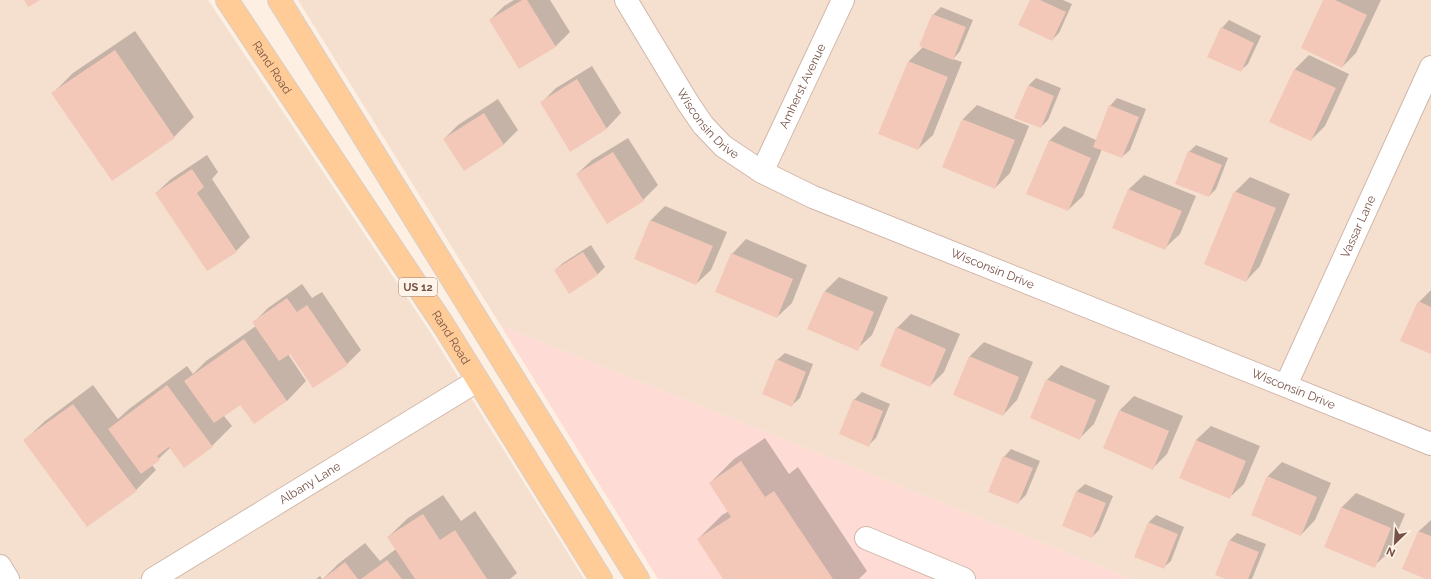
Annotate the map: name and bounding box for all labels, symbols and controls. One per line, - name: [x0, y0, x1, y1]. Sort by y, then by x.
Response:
- street label: Rand Road: [249, 38, 295, 97]
- street label: Amherst Avenue: [777, 41, 828, 131]
- street label: Wisconsin Drive: [674, 86, 741, 162]
- street label: Vassar Lane: [1338, 193, 1378, 260]
- street label: Wisconsin Drive: [949, 246, 1036, 292]
- road number: US 12: [399, 278, 437, 296]
- street label: Rand Road: [429, 308, 473, 367]
- street label: Wisconsin Drive: [1250, 366, 1337, 412]
- street label: Albany Lane: [277, 459, 343, 507]
- north arrow: [1375, 523, 1415, 563]
- text: N: [1384, 544, 1398, 559]

